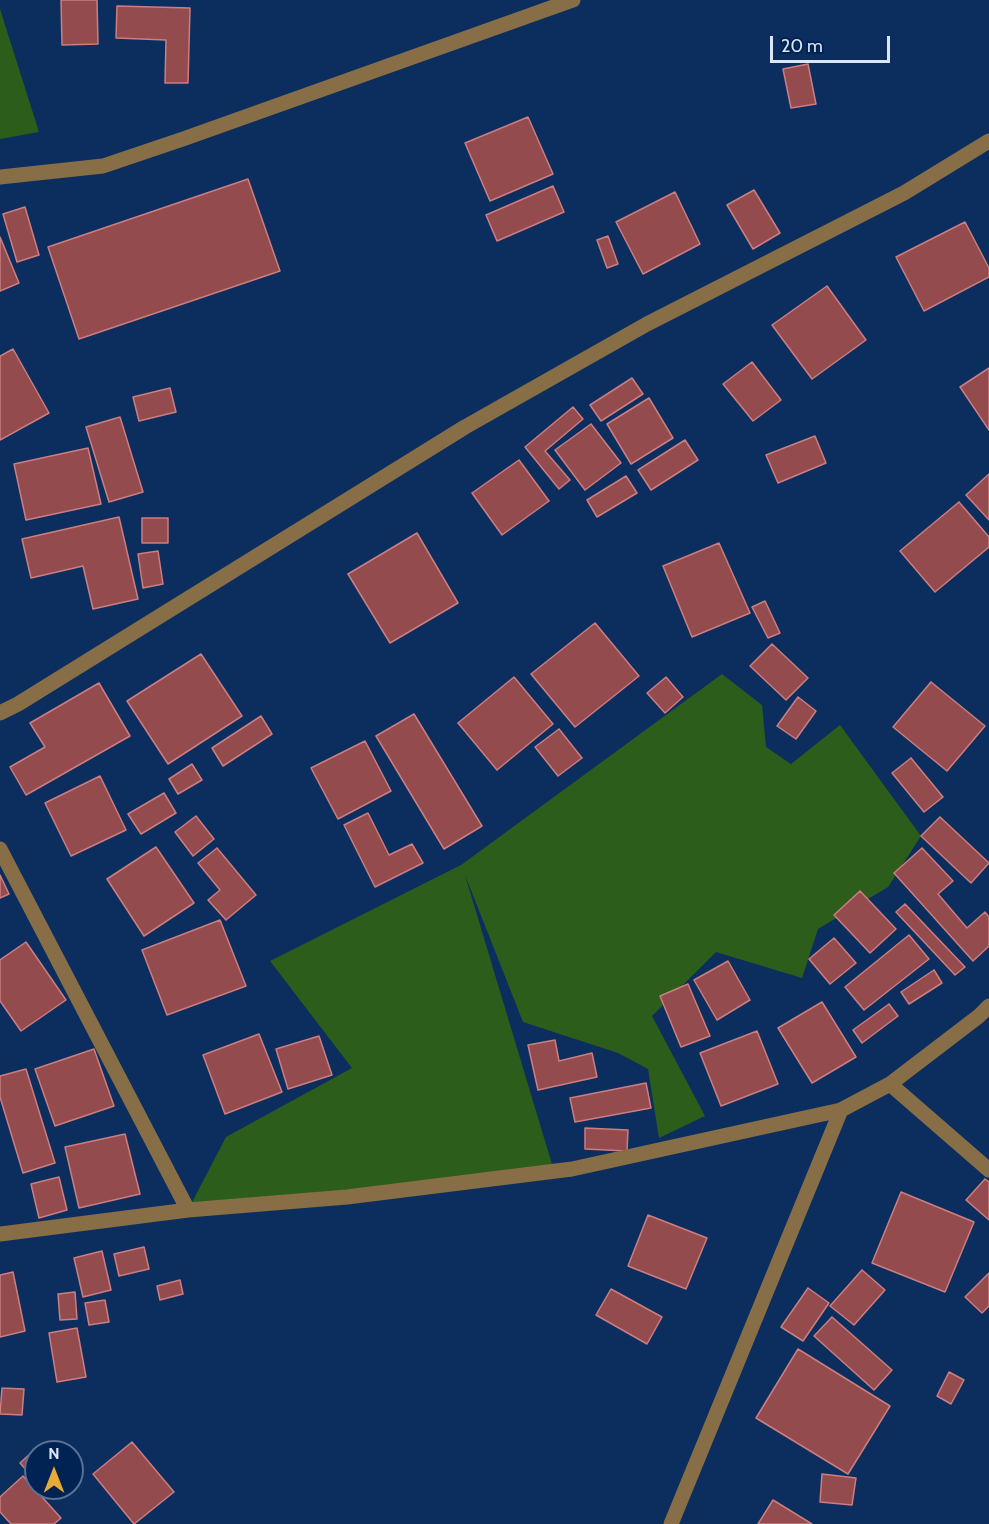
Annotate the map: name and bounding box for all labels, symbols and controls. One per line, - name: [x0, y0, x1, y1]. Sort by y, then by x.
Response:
- scale bar: [773, 24, 893, 62]
- text: 20 m: [781, 35, 823, 57]
- north arrow: [24, 1440, 84, 1500]
- text: N: [48, 1444, 60, 1463]

